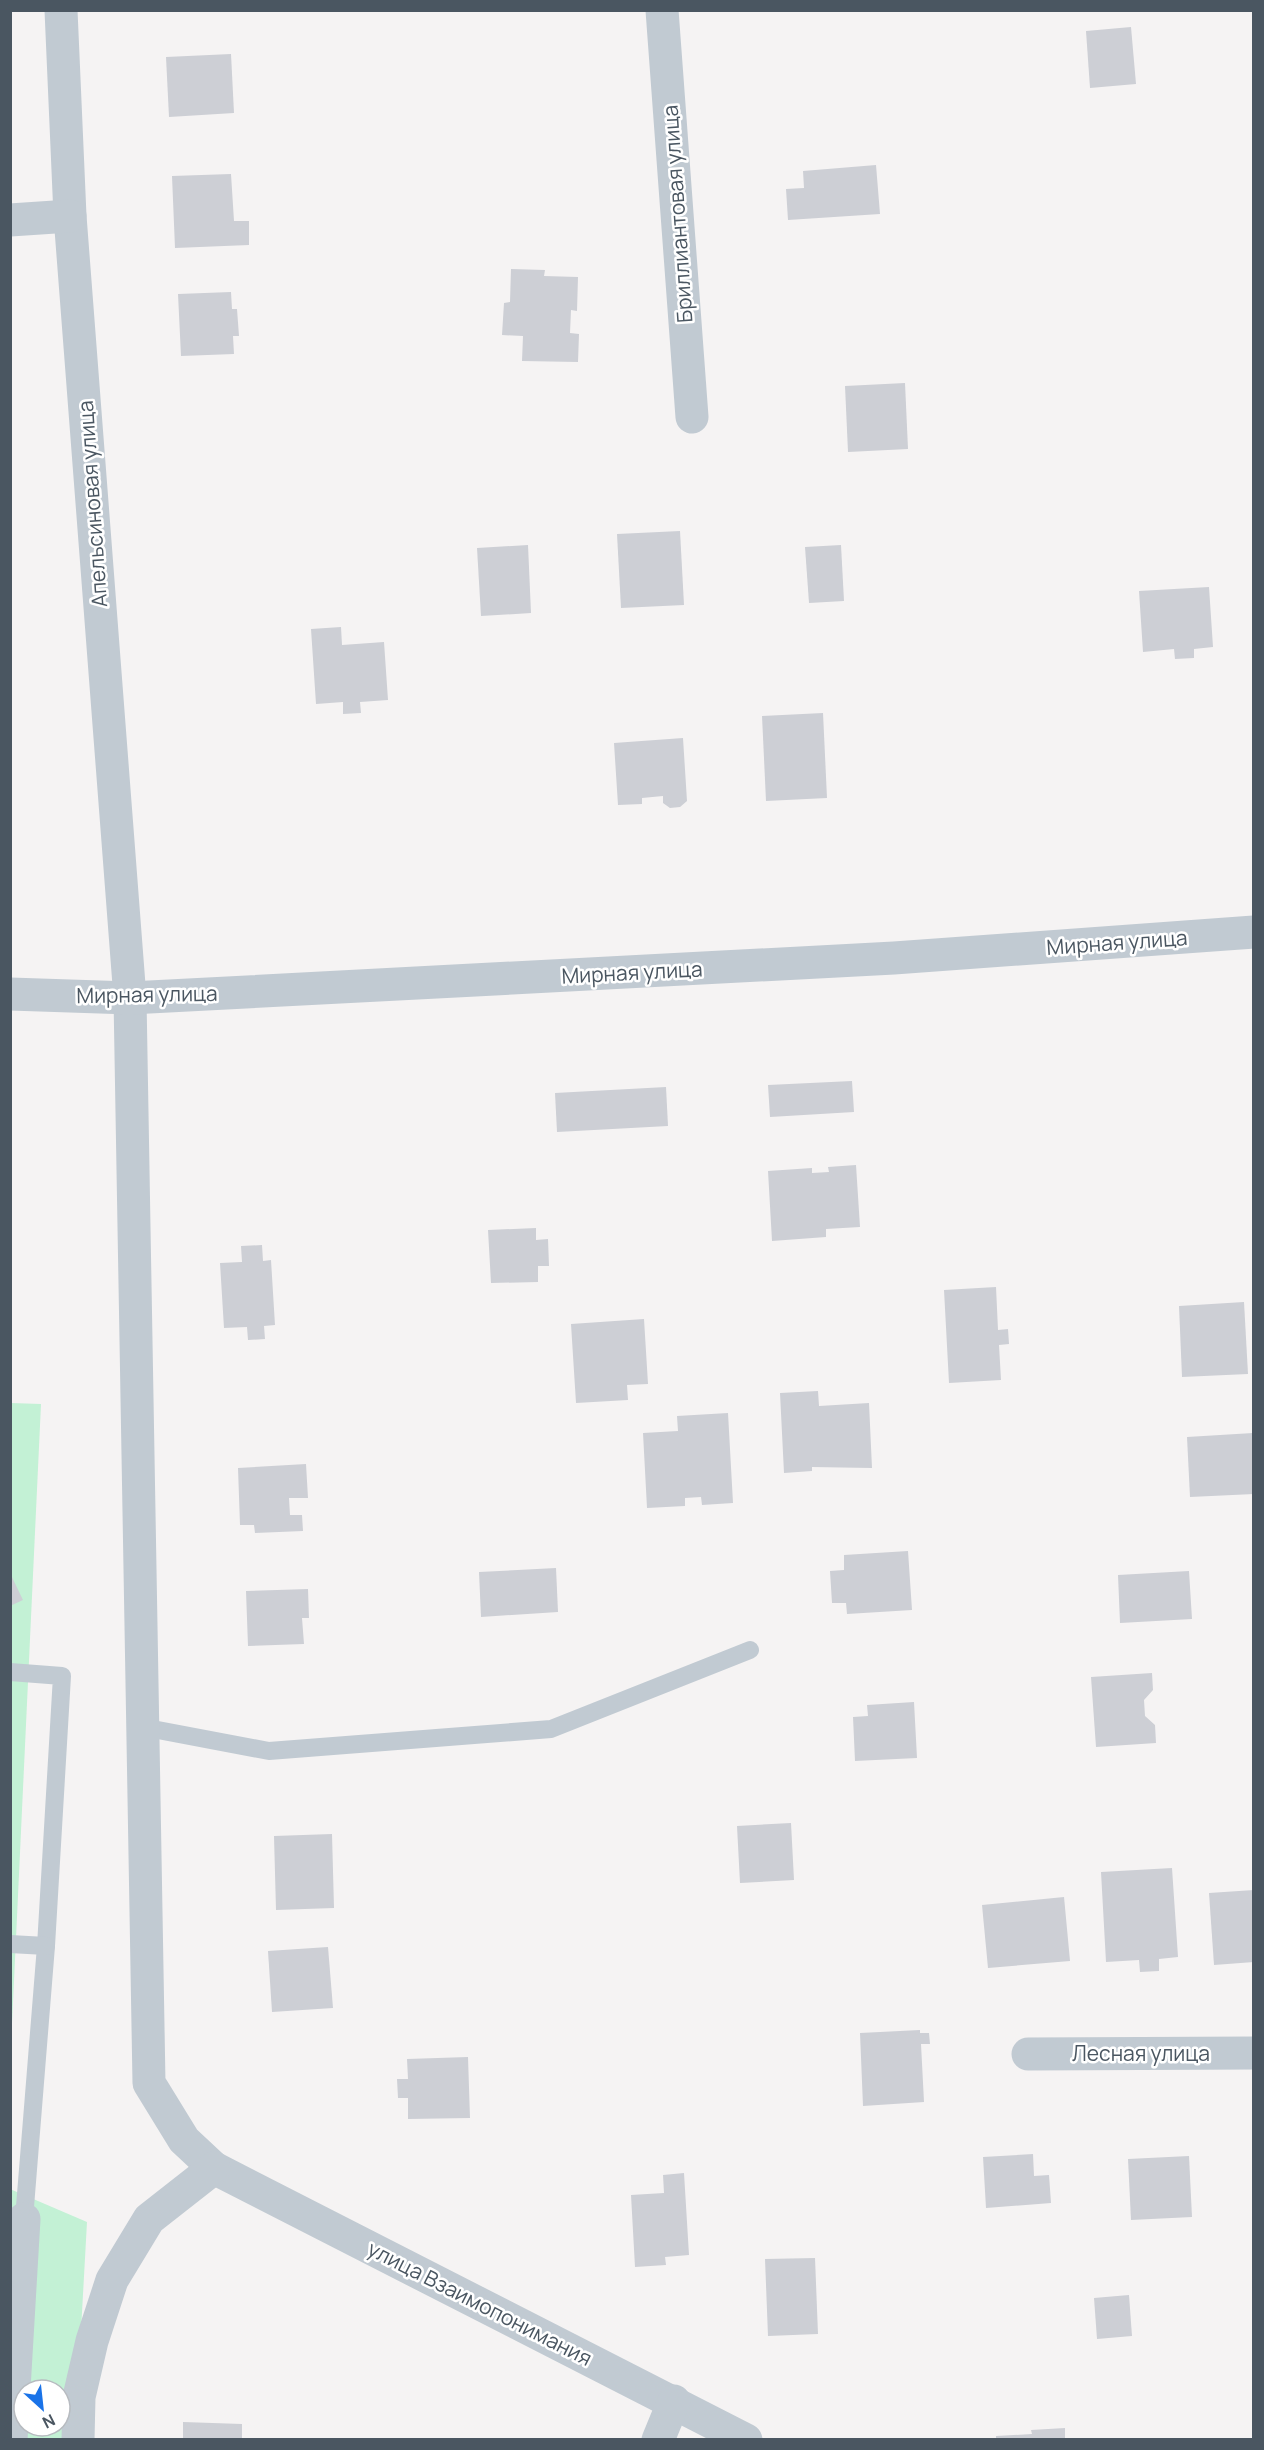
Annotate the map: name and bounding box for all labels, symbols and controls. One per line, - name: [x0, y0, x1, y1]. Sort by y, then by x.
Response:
- street label: Бриллиантовая улица: [655, 104, 699, 324]
- street label: Апельсиновая улица: [71, 400, 113, 608]
- street label: Мирная улица: [1046, 923, 1188, 961]
- street label: Мирная улица: [561, 954, 703, 990]
- street label: Мирная улица: [76, 979, 218, 1009]
- street label: Лесная улица: [1072, 2039, 1210, 2067]
- street label: улица Взаимопонимания: [363, 2234, 597, 2372]
- north arrow: [12, 2378, 72, 2438]
- text: N: [39, 2409, 59, 2434]

